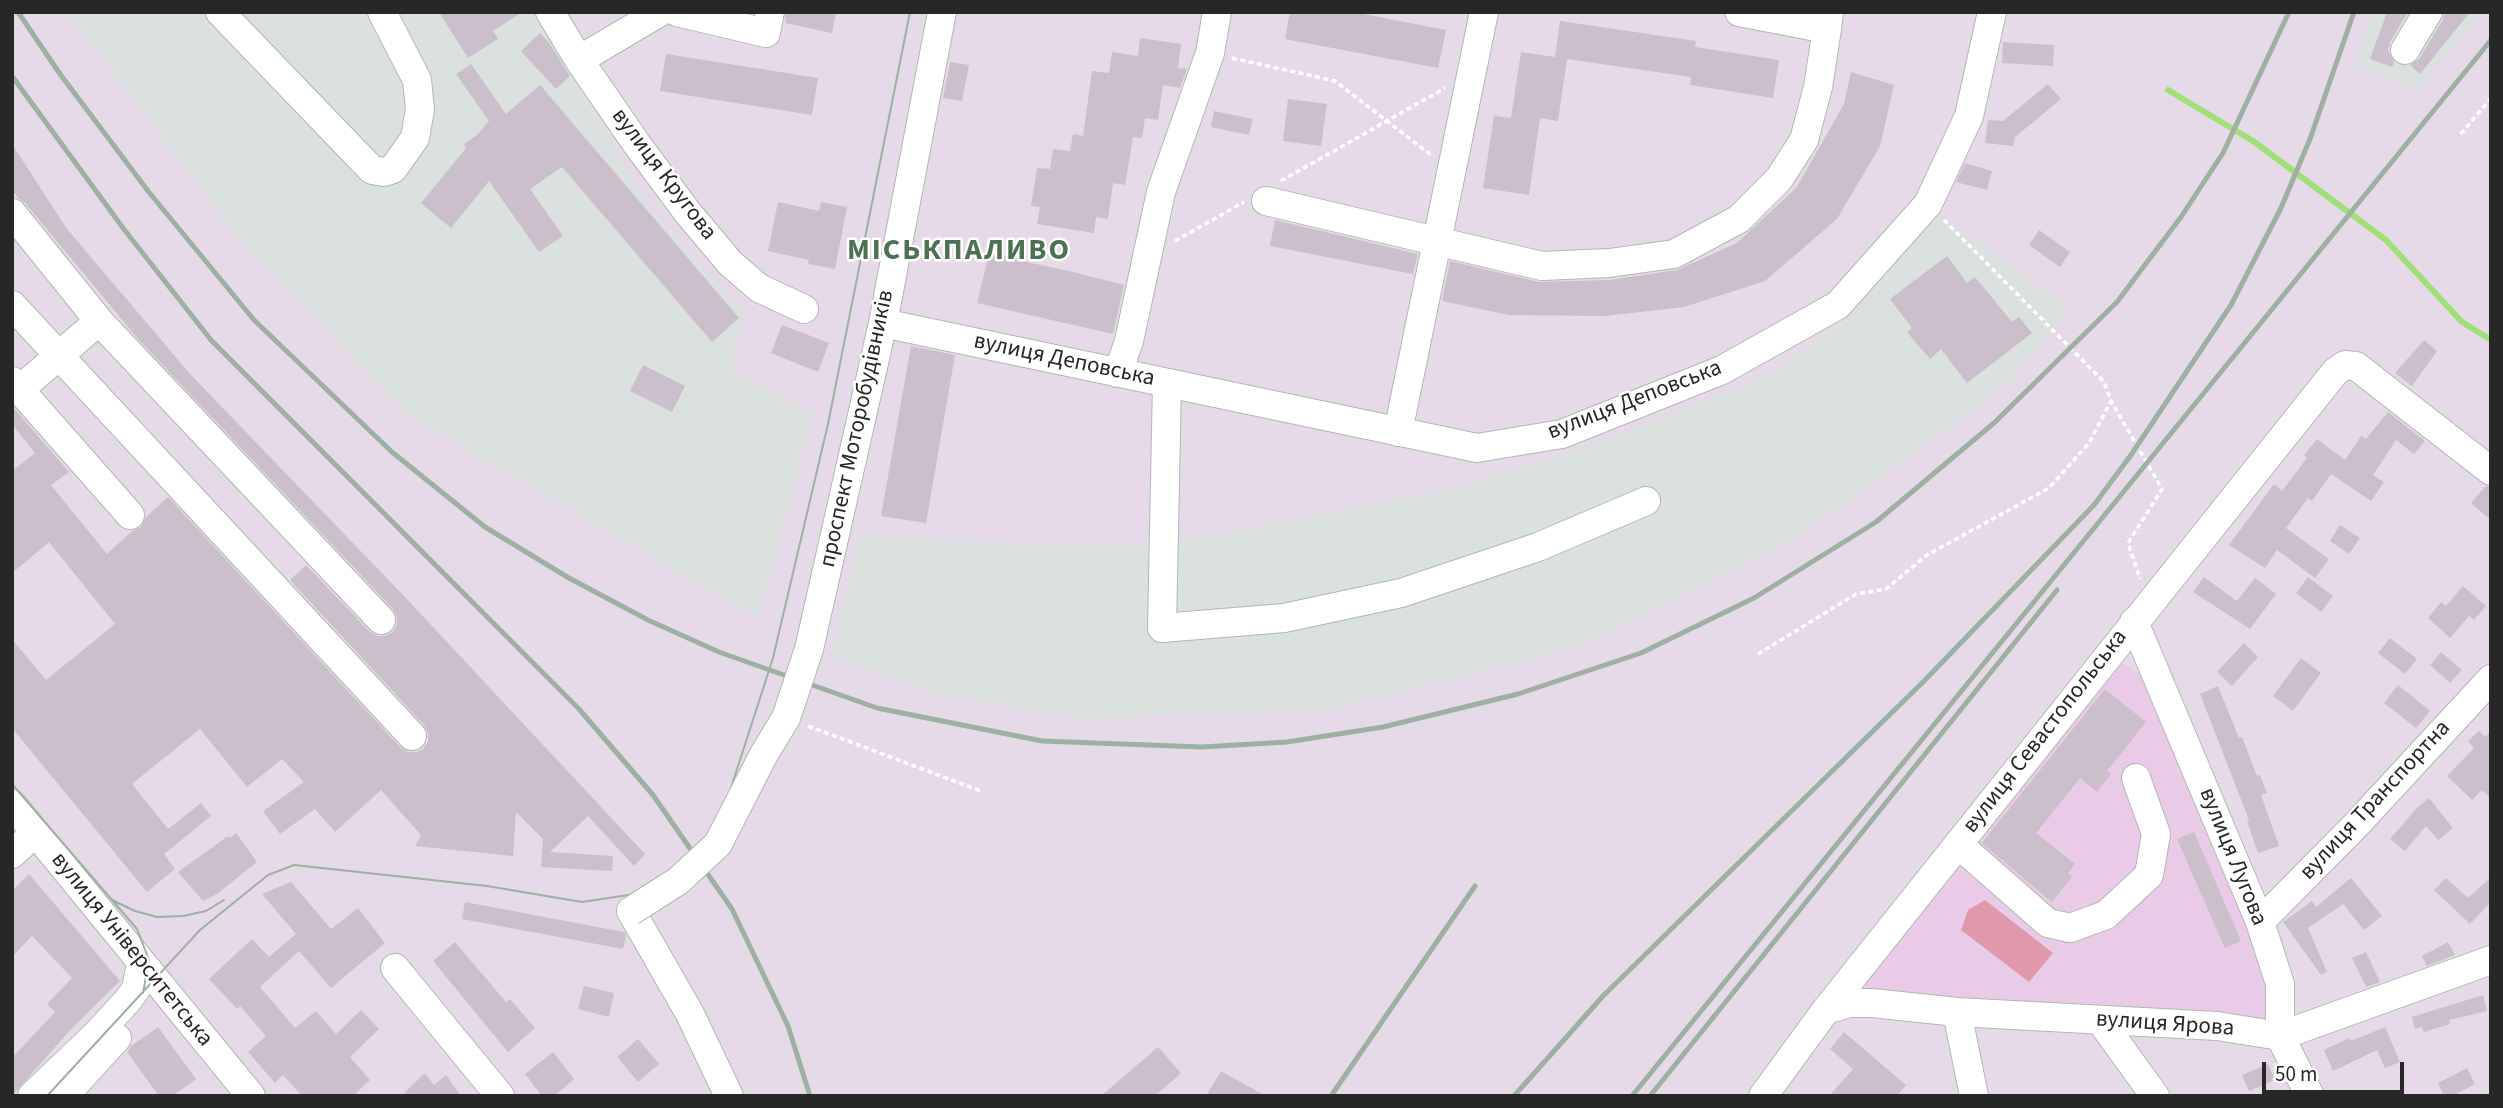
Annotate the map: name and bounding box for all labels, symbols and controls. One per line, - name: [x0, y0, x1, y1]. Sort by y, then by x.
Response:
- street label: вулиця Кругова: [605, 104, 721, 246]
- district label: МІСЬКПАЛИВО: [848, 234, 1070, 270]
- street label: проспект Моторобудівників: [815, 288, 901, 570]
- street label: вулиця Деповська: [971, 328, 1157, 394]
- street label: вулиця Деповська: [1544, 355, 1726, 447]
- street label: вулиця Севастопольська: [1958, 625, 2134, 839]
- street label: вулиця Транспортна: [2295, 716, 2457, 886]
- street label: вулиця Лугова: [2192, 784, 2272, 930]
- street label: вулиця Університетська: [44, 847, 218, 1053]
- street label: вулиця Ярова: [2095, 1006, 2235, 1044]
- scale bar: [2265, 1048, 2407, 1092]
- text: 50 m: [2275, 1059, 2317, 1089]

